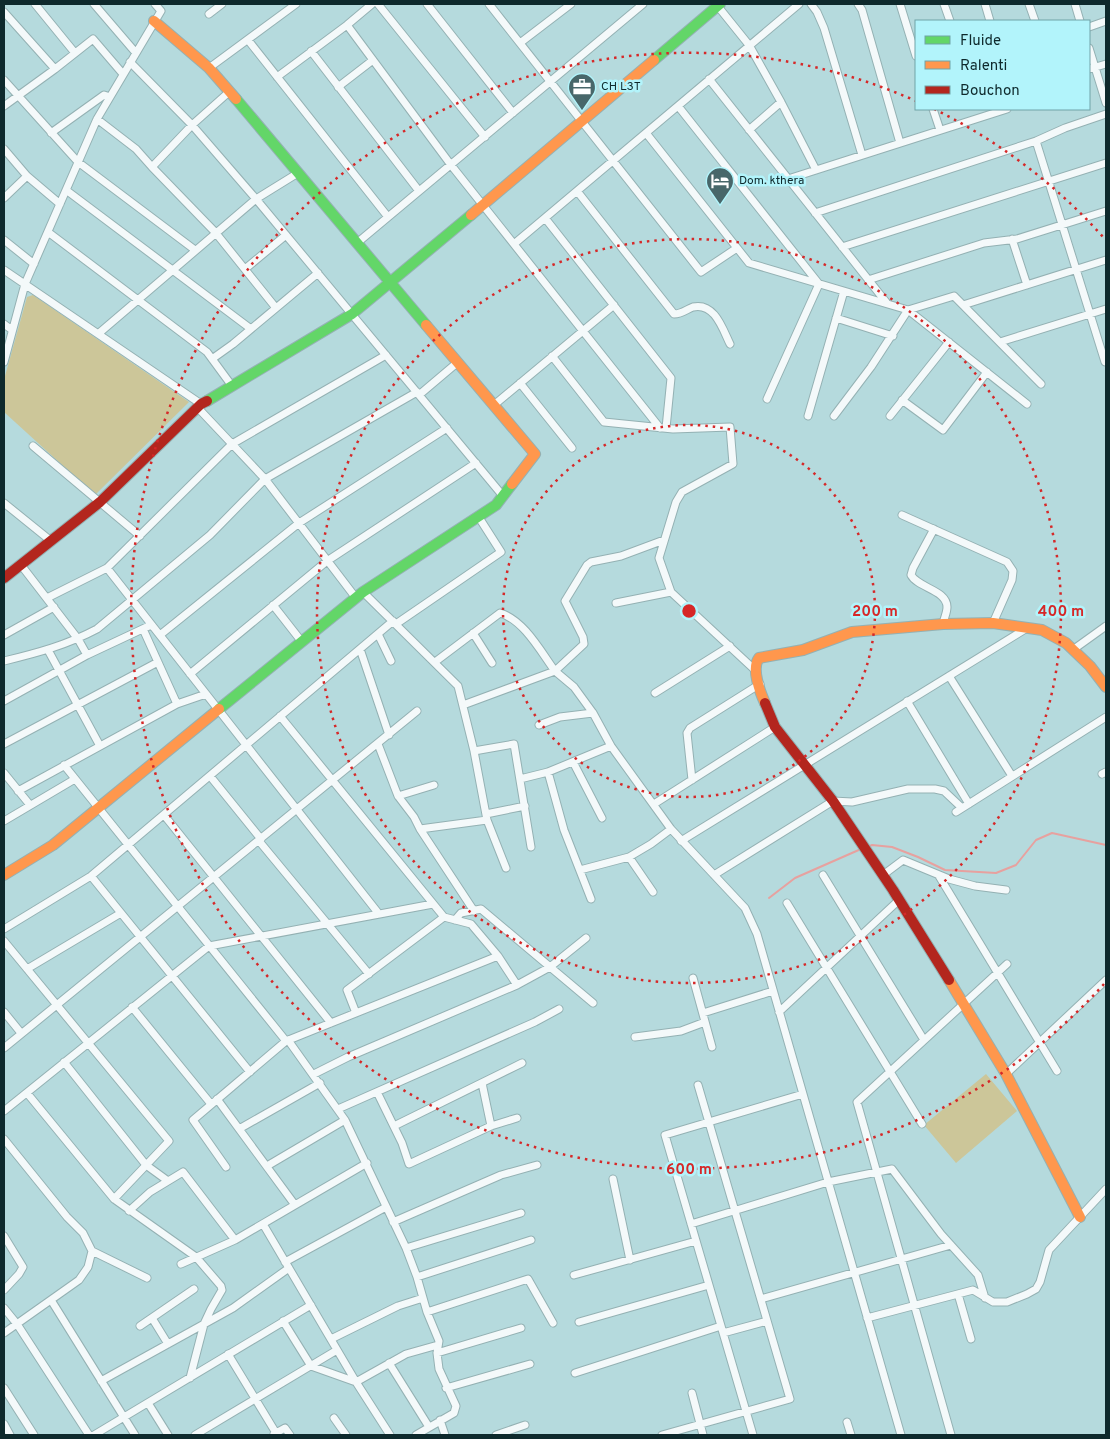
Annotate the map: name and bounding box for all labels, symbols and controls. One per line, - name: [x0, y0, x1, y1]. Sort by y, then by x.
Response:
- legend: [915, 20, 1090, 110]
- text: Fluide: [960, 32, 1001, 51]
- text: Ralenti: [960, 57, 1007, 76]
- office icon: CH L3T: [567, 72, 597, 111]
- place label: CH L3T: [601, 79, 641, 95]
- text: Bouchon: [960, 82, 1020, 101]
- hotel icon: Dom. kthera: [705, 166, 735, 205]
- place label: Dom. kthera: [739, 173, 804, 189]
- centre of rings: [680, 602, 698, 620]
- text: 200 m: [852, 603, 898, 622]
- text: 400 m: [1038, 603, 1084, 622]
- text: 600 m: [666, 1161, 712, 1180]

